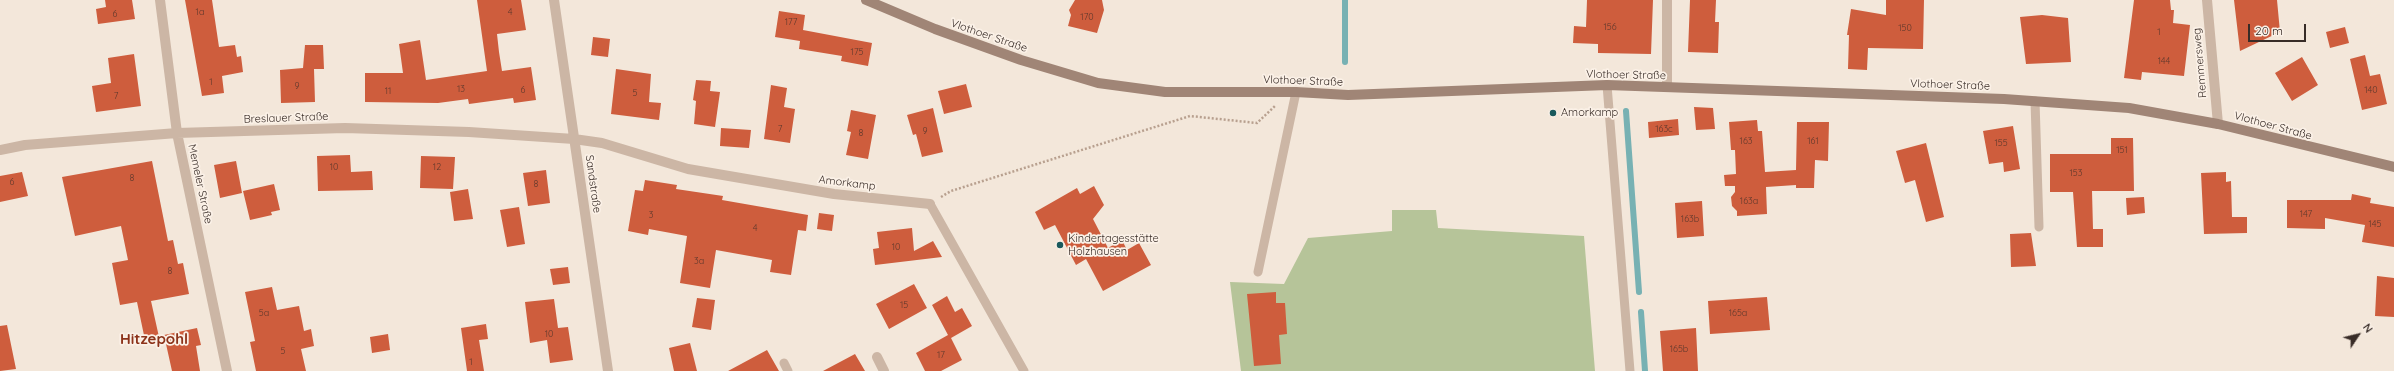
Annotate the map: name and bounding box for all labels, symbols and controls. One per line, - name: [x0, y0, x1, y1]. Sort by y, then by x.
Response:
- house number: 1a: [196, 7, 204, 17]
- house number: 4: [508, 7, 512, 17]
- house number: 6: [113, 9, 117, 19]
- house number: 170: [1080, 12, 1094, 22]
- scale bar: [2250, 16, 2308, 42]
- house number: 177: [785, 17, 797, 27]
- street label: Vlothoer Straße: [949, 17, 1029, 55]
- house number: 156: [1603, 22, 1617, 32]
- house number: 150: [1898, 23, 1912, 33]
- text: 20 m: [2255, 23, 2283, 38]
- house number: 1: [2157, 27, 2161, 37]
- street label: Remmersweg: [2190, 27, 2210, 99]
- house number: 175: [851, 47, 863, 57]
- house number: 144: [2158, 56, 2170, 66]
- street label: Vlothoer Straße: [1586, 68, 1666, 82]
- street label: Vlothoer Straße: [1263, 73, 1343, 89]
- house number: 1: [209, 77, 213, 87]
- street label: Vlothoer Straße: [1910, 77, 1990, 93]
- house number: 9: [294, 81, 300, 91]
- house number: 13: [457, 84, 465, 94]
- house number: 6: [521, 85, 525, 95]
- house number: 140: [2364, 85, 2378, 95]
- house number: 11: [385, 86, 391, 96]
- house number: 5: [633, 88, 637, 98]
- house number: 7: [114, 91, 118, 101]
- place label: Amorkamp: [1561, 106, 1618, 120]
- marker: Amorkamp: [1548, 108, 1558, 118]
- street label: Vlothoer Straße: [2233, 109, 2313, 143]
- street label: Breslauer Straße: [243, 110, 329, 126]
- house number: 7: [778, 124, 782, 134]
- house number: 163c: [1655, 124, 1673, 134]
- house number: 9: [922, 126, 928, 136]
- house number: 8: [859, 128, 863, 138]
- house number: 163: [1740, 136, 1752, 146]
- house number: 161: [1807, 136, 1819, 146]
- house number: 155: [1994, 138, 2008, 148]
- street label: Memeler Straße: [185, 143, 215, 225]
- house number: 151: [2116, 145, 2128, 155]
- street label: Sandstraße: [582, 154, 604, 214]
- house number: 10: [330, 162, 338, 172]
- house number: 12: [433, 162, 441, 172]
- house number: 153: [2070, 168, 2082, 178]
- house number: 8: [130, 173, 134, 183]
- street label: Amorkamp: [818, 173, 876, 193]
- house number: 6: [10, 177, 14, 187]
- house number: 8: [534, 179, 538, 189]
- house number: 163a: [1740, 196, 1758, 206]
- house number: 147: [2300, 209, 2312, 219]
- house number: 3: [649, 210, 653, 220]
- house number: 163b: [1681, 214, 1699, 224]
- house number: 145: [2369, 219, 2381, 229]
- house number: 4: [753, 223, 757, 233]
- place label: Kindertagesstätte Holzhausen: [1068, 232, 1159, 258]
- marker: Kindertagesstätte Holzhausen: [1055, 240, 1065, 250]
- house number: 10: [892, 242, 900, 252]
- house number: 3a: [694, 256, 704, 266]
- house number: 8: [168, 266, 172, 276]
- house number: 15: [900, 300, 908, 310]
- house number: 5a: [259, 308, 269, 318]
- house number: 165a: [1729, 308, 1747, 318]
- north arrow: [2338, 315, 2378, 355]
- text: N: [2360, 321, 2376, 335]
- house number: 10: [545, 329, 553, 339]
- district label: Hitzepohl: [120, 330, 188, 348]
- house number: 165b: [1670, 344, 1688, 354]
- house number: 5: [281, 346, 285, 356]
- house number: 17: [937, 350, 945, 360]
- house number: 1: [469, 357, 473, 367]

